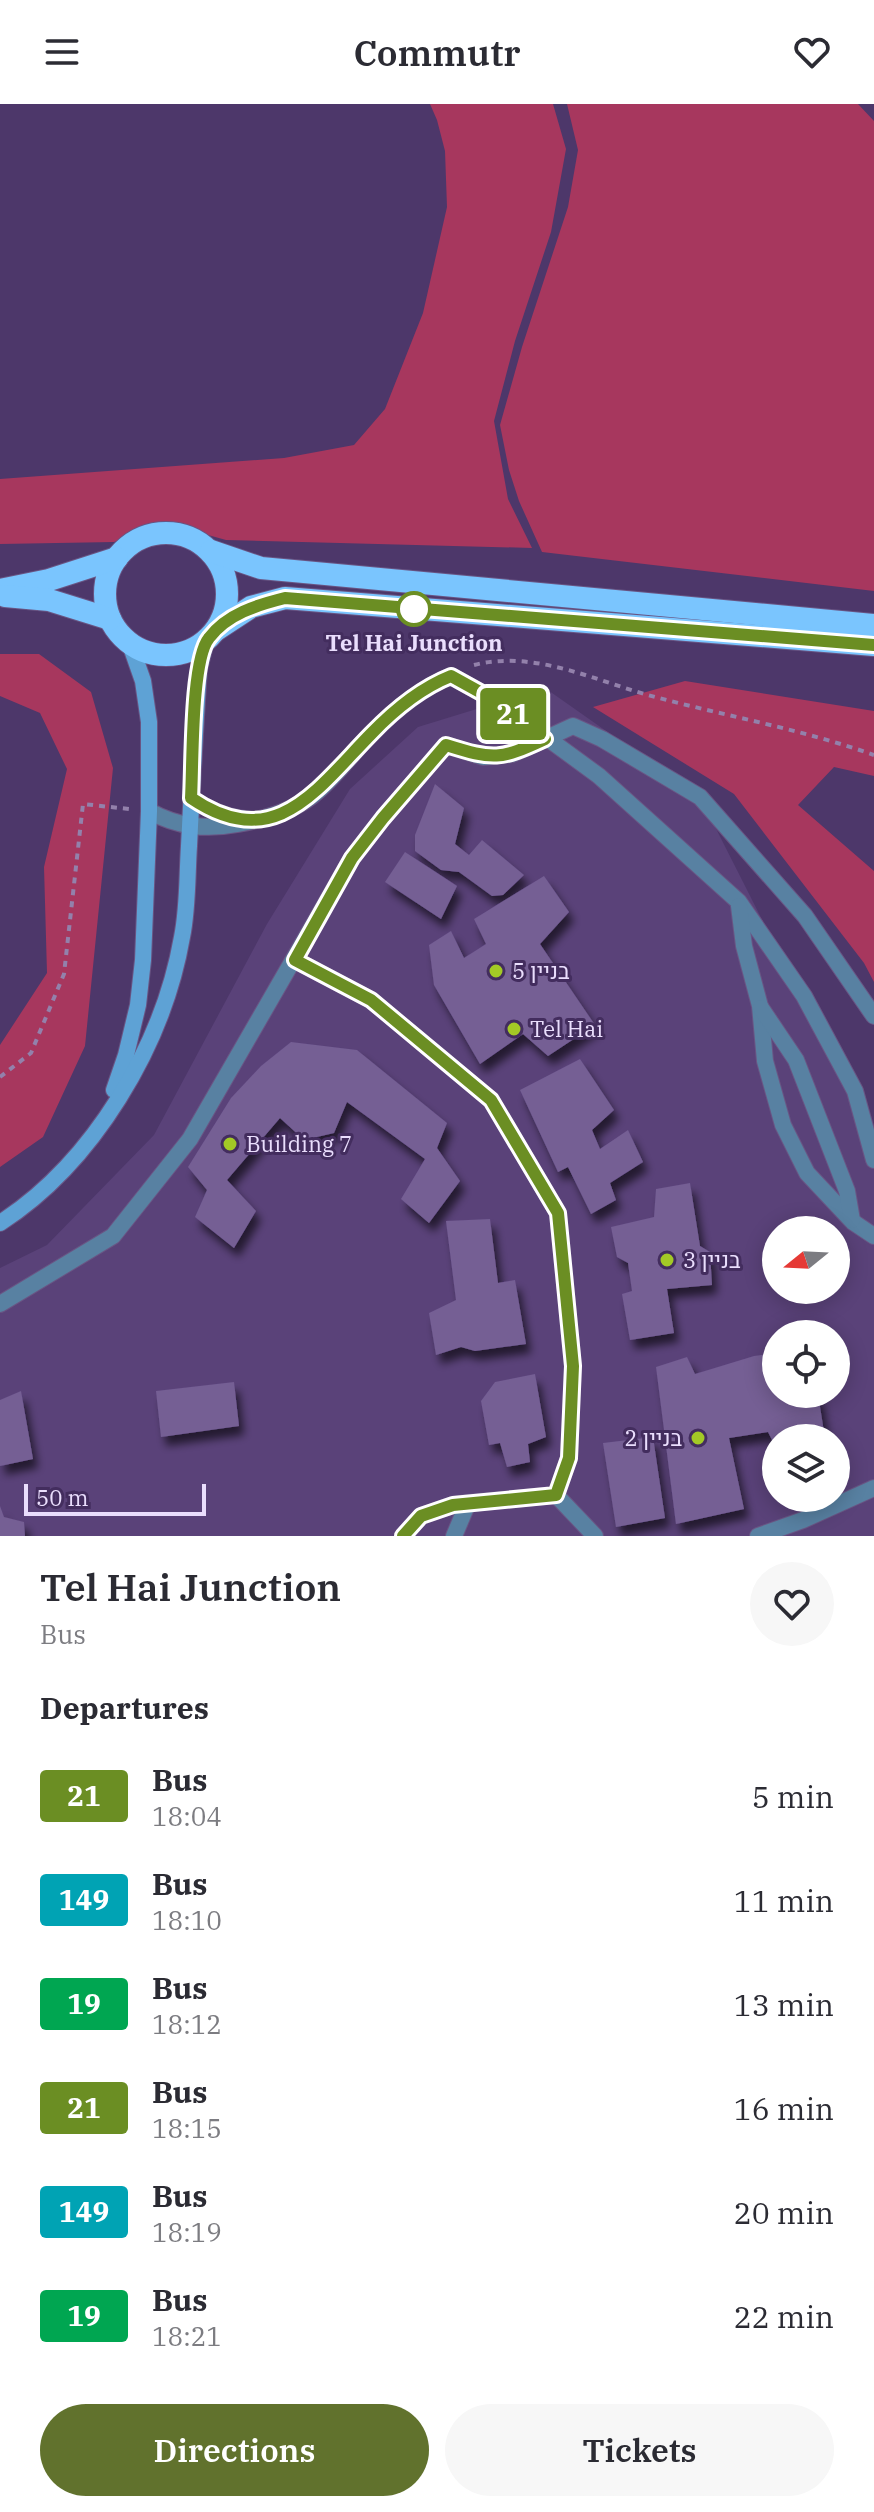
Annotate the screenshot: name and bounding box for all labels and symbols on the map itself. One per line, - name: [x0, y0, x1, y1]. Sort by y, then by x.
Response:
- marker: Tel Hai Junction: [397, 592, 431, 626]
- place label: Tel Hai Junction: [325, 628, 503, 657]
- line badge: 21: [477, 688, 549, 740]
- place label: בניין 5: [512, 956, 570, 985]
- marker: בניין 5: [487, 962, 505, 980]
- place label: Tel Hai: [530, 1014, 603, 1043]
- marker: Tel Hai: [505, 1020, 523, 1038]
- place label: Building 7: [246, 1129, 352, 1158]
- marker: Building 7: [221, 1135, 239, 1153]
- north arrow: [762, 1216, 850, 1304]
- place label: בניין 3: [683, 1245, 741, 1274]
- marker: בניין 3: [658, 1251, 676, 1269]
- place label: בניין 2: [625, 1423, 682, 1452]
- marker: בניין 2: [689, 1429, 707, 1447]
- scale bar: [24, 1480, 206, 1516]

